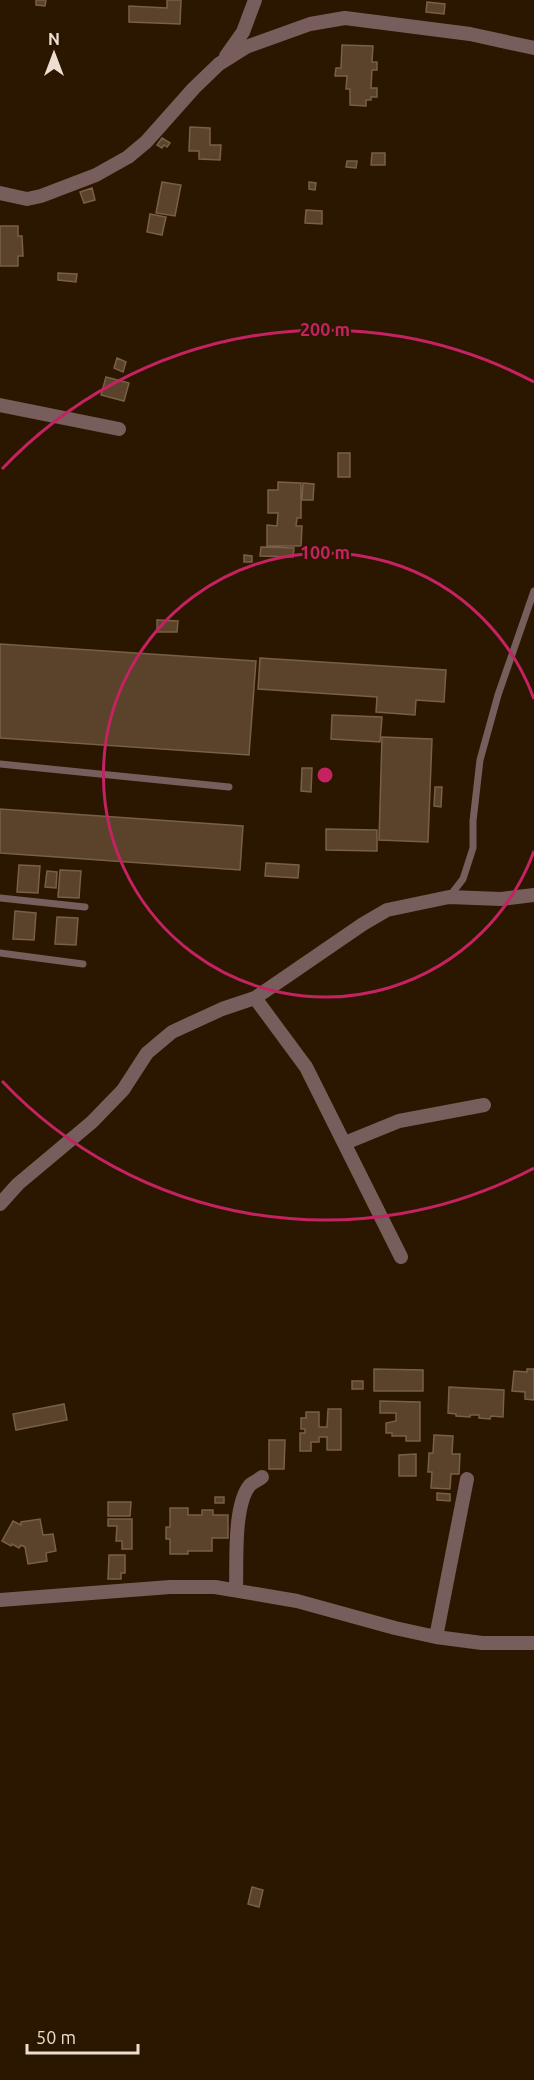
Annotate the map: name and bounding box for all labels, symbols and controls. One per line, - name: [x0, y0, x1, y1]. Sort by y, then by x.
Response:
- north arrow: [24, 24, 84, 84]
- text: N: [48, 30, 60, 48]
- text: 200 m: [300, 319, 350, 339]
- text: 100 m: [300, 542, 350, 562]
- centre of rings: [315, 765, 335, 785]
- scale bar: [27, 2017, 138, 2055]
- text: 50 m: [36, 2027, 76, 2047]

